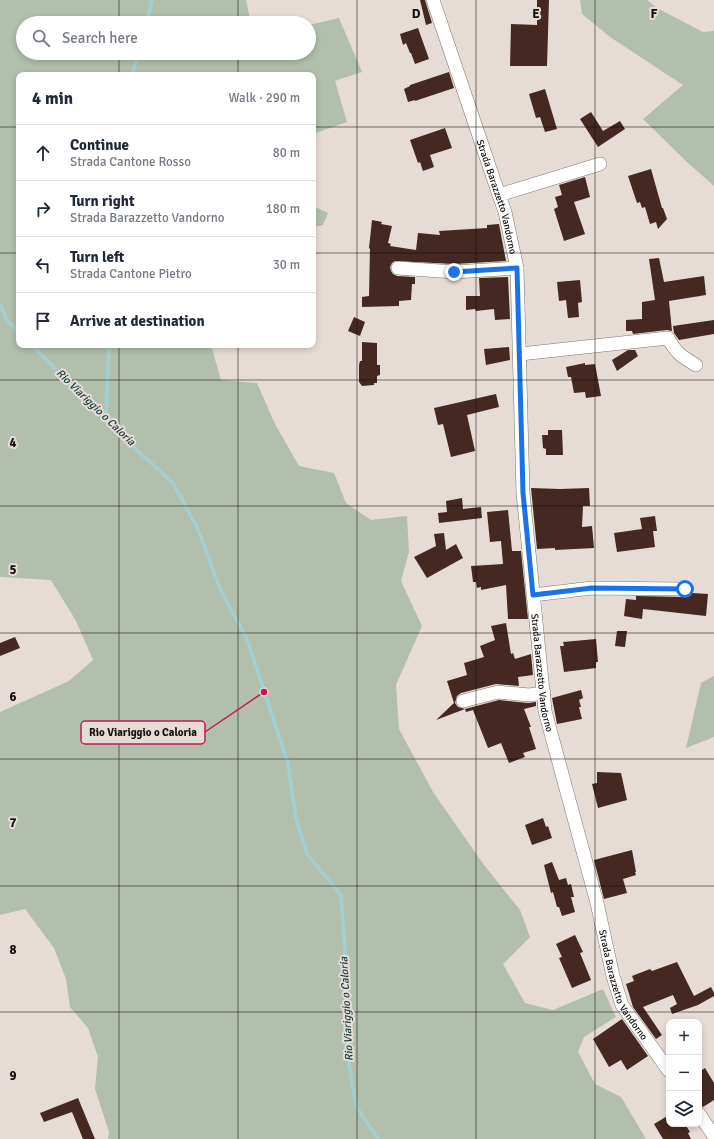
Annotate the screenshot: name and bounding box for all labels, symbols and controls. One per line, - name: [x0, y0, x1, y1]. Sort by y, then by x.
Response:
- text: D: [412, 6, 421, 22]
- text: E: [532, 6, 540, 22]
- text: F: [651, 6, 658, 22]
- search box: [16, 16, 316, 60]
- icon: search: [30, 27, 52, 49]
- text: Search here: [62, 29, 138, 47]
- text: 4 min: [32, 88, 73, 109]
- text: Walk · 290 m: [229, 90, 300, 106]
- text: Continue: [70, 136, 129, 154]
- street label: Strada Barazzetto Vandorno: [474, 138, 519, 255]
- icon: ahead: [32, 142, 54, 164]
- text: 80 m: [273, 145, 300, 161]
- text: Strada Cantone Rosso: [70, 154, 191, 170]
- text: Turn right: [70, 192, 135, 210]
- icon: right: [32, 198, 54, 220]
- text: 180 m: [266, 201, 300, 217]
- text: Strada Barazzetto Vandorno: [70, 210, 225, 226]
- text: Turn left: [70, 248, 124, 266]
- icon: left: [32, 254, 54, 276]
- text: 30 m: [273, 257, 300, 273]
- route end: [445, 263, 463, 281]
- text: Strada Cantone Pietro: [70, 266, 192, 282]
- icon: arrive: [32, 310, 54, 332]
- text: Arrive at destination: [70, 312, 205, 330]
- water label: Rio Viariggio o Caloria: [54, 366, 138, 449]
- text: 4: [9, 435, 17, 451]
- text: 5: [9, 562, 17, 578]
- route start: [676, 580, 694, 598]
- street label: Strada Barazzetto Vandorno: [528, 613, 555, 733]
- text: 6: [9, 689, 17, 705]
- callout: Rio Viariggio o Caloria: [81, 721, 205, 744]
- text: Rio Viariggio o Caloria: [89, 726, 197, 739]
- text: 7: [9, 815, 17, 831]
- street label: Strada Barazzetto Vandorno: [596, 928, 650, 1043]
- text: 8: [9, 942, 17, 958]
- water label: Rio Viariggio o Caloria: [337, 956, 356, 1061]
- map controls: [666, 1019, 702, 1127]
- button: +: [666, 1019, 702, 1055]
- button: −: [666, 1055, 702, 1091]
- text: 9: [9, 1068, 17, 1084]
- button: layers: [666, 1091, 702, 1127]

